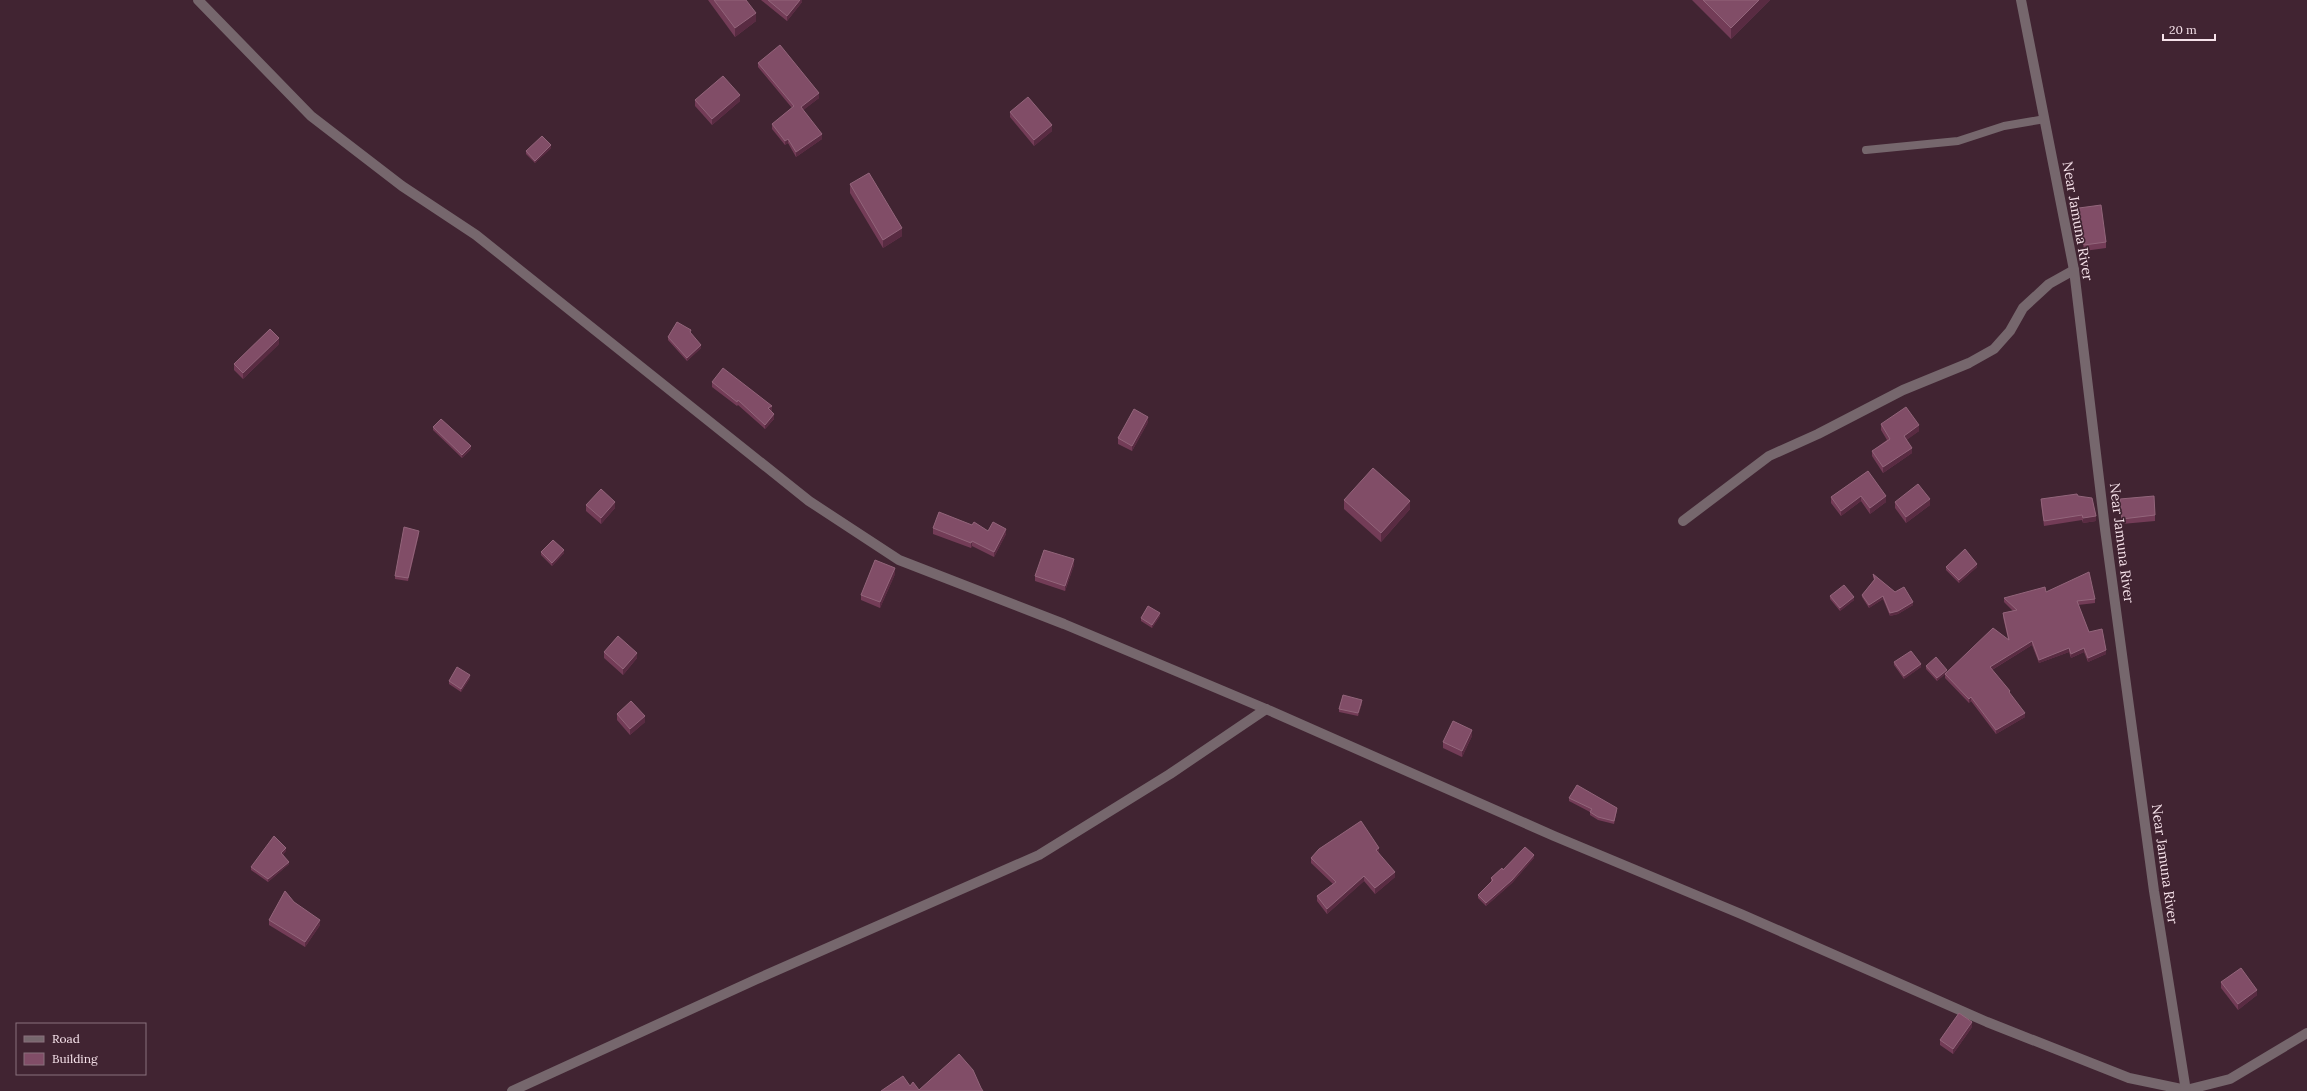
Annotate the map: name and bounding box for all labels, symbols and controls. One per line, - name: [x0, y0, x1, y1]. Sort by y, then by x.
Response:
- scale bar: [2163, 16, 2215, 42]
- text: 20 m: [2169, 22, 2197, 37]
- street label: Near Jamuna River: [2059, 160, 2097, 282]
- street label: Near Jamuna River: [2106, 482, 2138, 604]
- street label: Near Jamuna River: [2148, 803, 2182, 925]
- legend: [16, 1023, 146, 1075]
- text: Road: [52, 1031, 80, 1046]
- text: Building: [52, 1051, 98, 1066]

